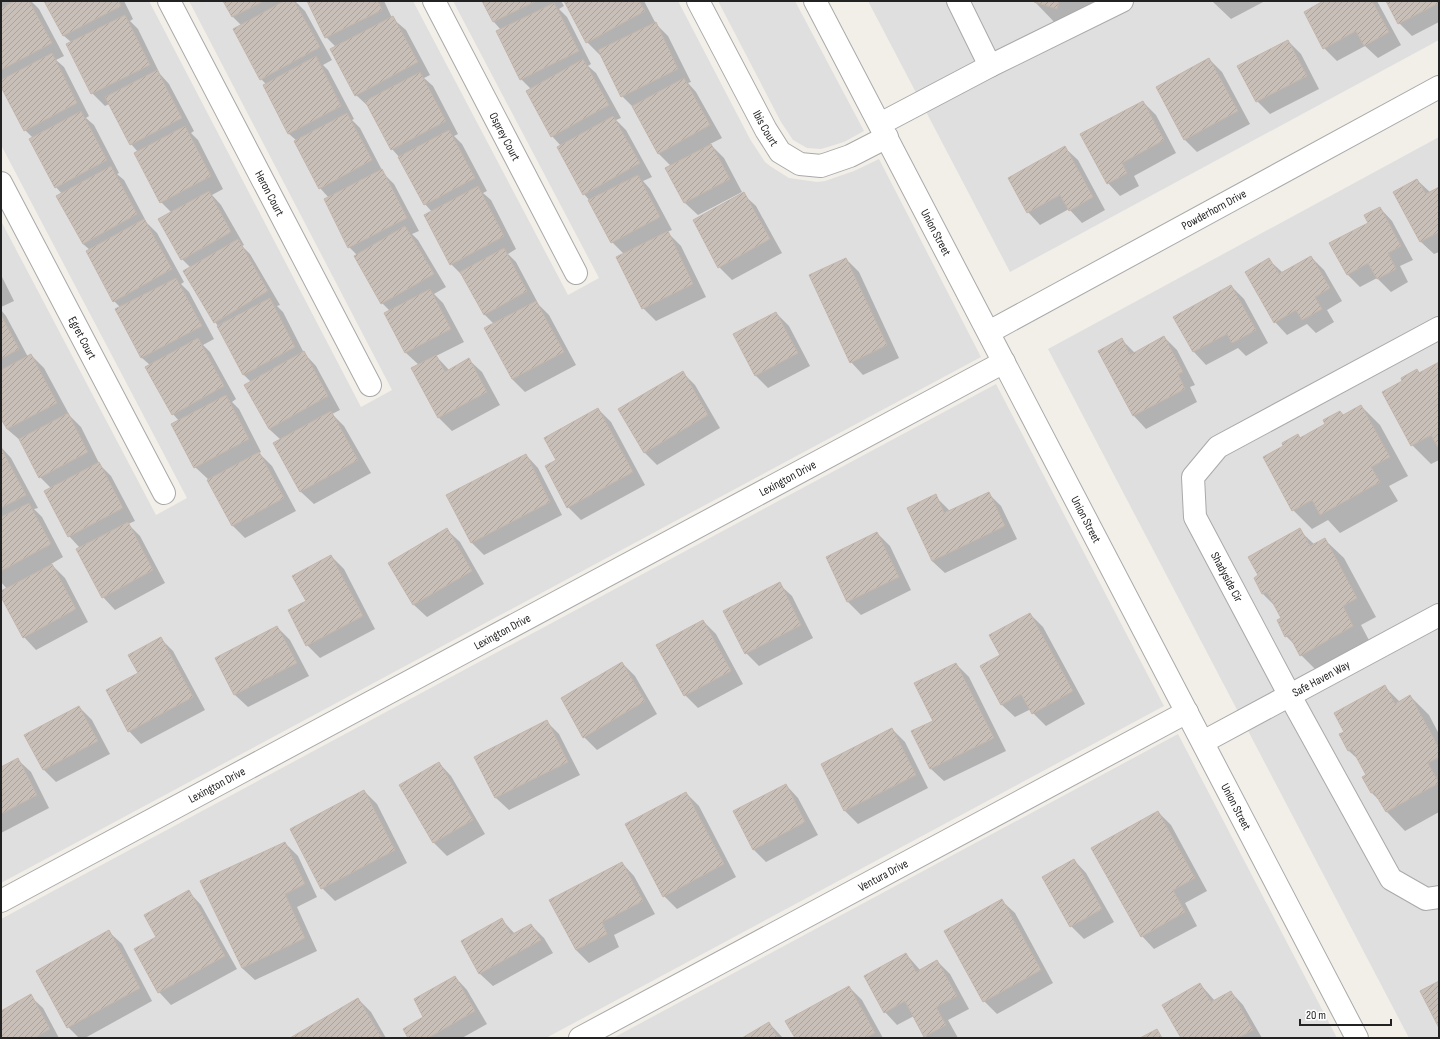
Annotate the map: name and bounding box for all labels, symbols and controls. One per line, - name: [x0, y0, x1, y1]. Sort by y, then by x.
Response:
- street label: Ibis Court: [749, 108, 782, 149]
- street label: Osprey Court: [486, 110, 523, 164]
- street label: Heron Court: [251, 168, 287, 219]
- street label: Powderhorn Drive: [1179, 186, 1249, 234]
- street label: Union Street: [917, 207, 954, 259]
- street label: Egret Court: [65, 314, 100, 362]
- street label: Lexington Drive: [757, 457, 819, 500]
- street label: Union Street: [1067, 494, 1104, 546]
- street label: Shadyside Cir: [1207, 550, 1246, 605]
- street label: Lexington Drive: [471, 611, 534, 653]
- street label: Safe Haven Way: [1290, 657, 1353, 701]
- street label: Lexington Drive: [186, 764, 248, 807]
- street label: Union Street: [1217, 781, 1254, 833]
- street label: Ventura Drive: [856, 856, 911, 895]
- scale bar: [1300, 1001, 1391, 1027]
- text: 20 m: [1306, 1008, 1326, 1023]

